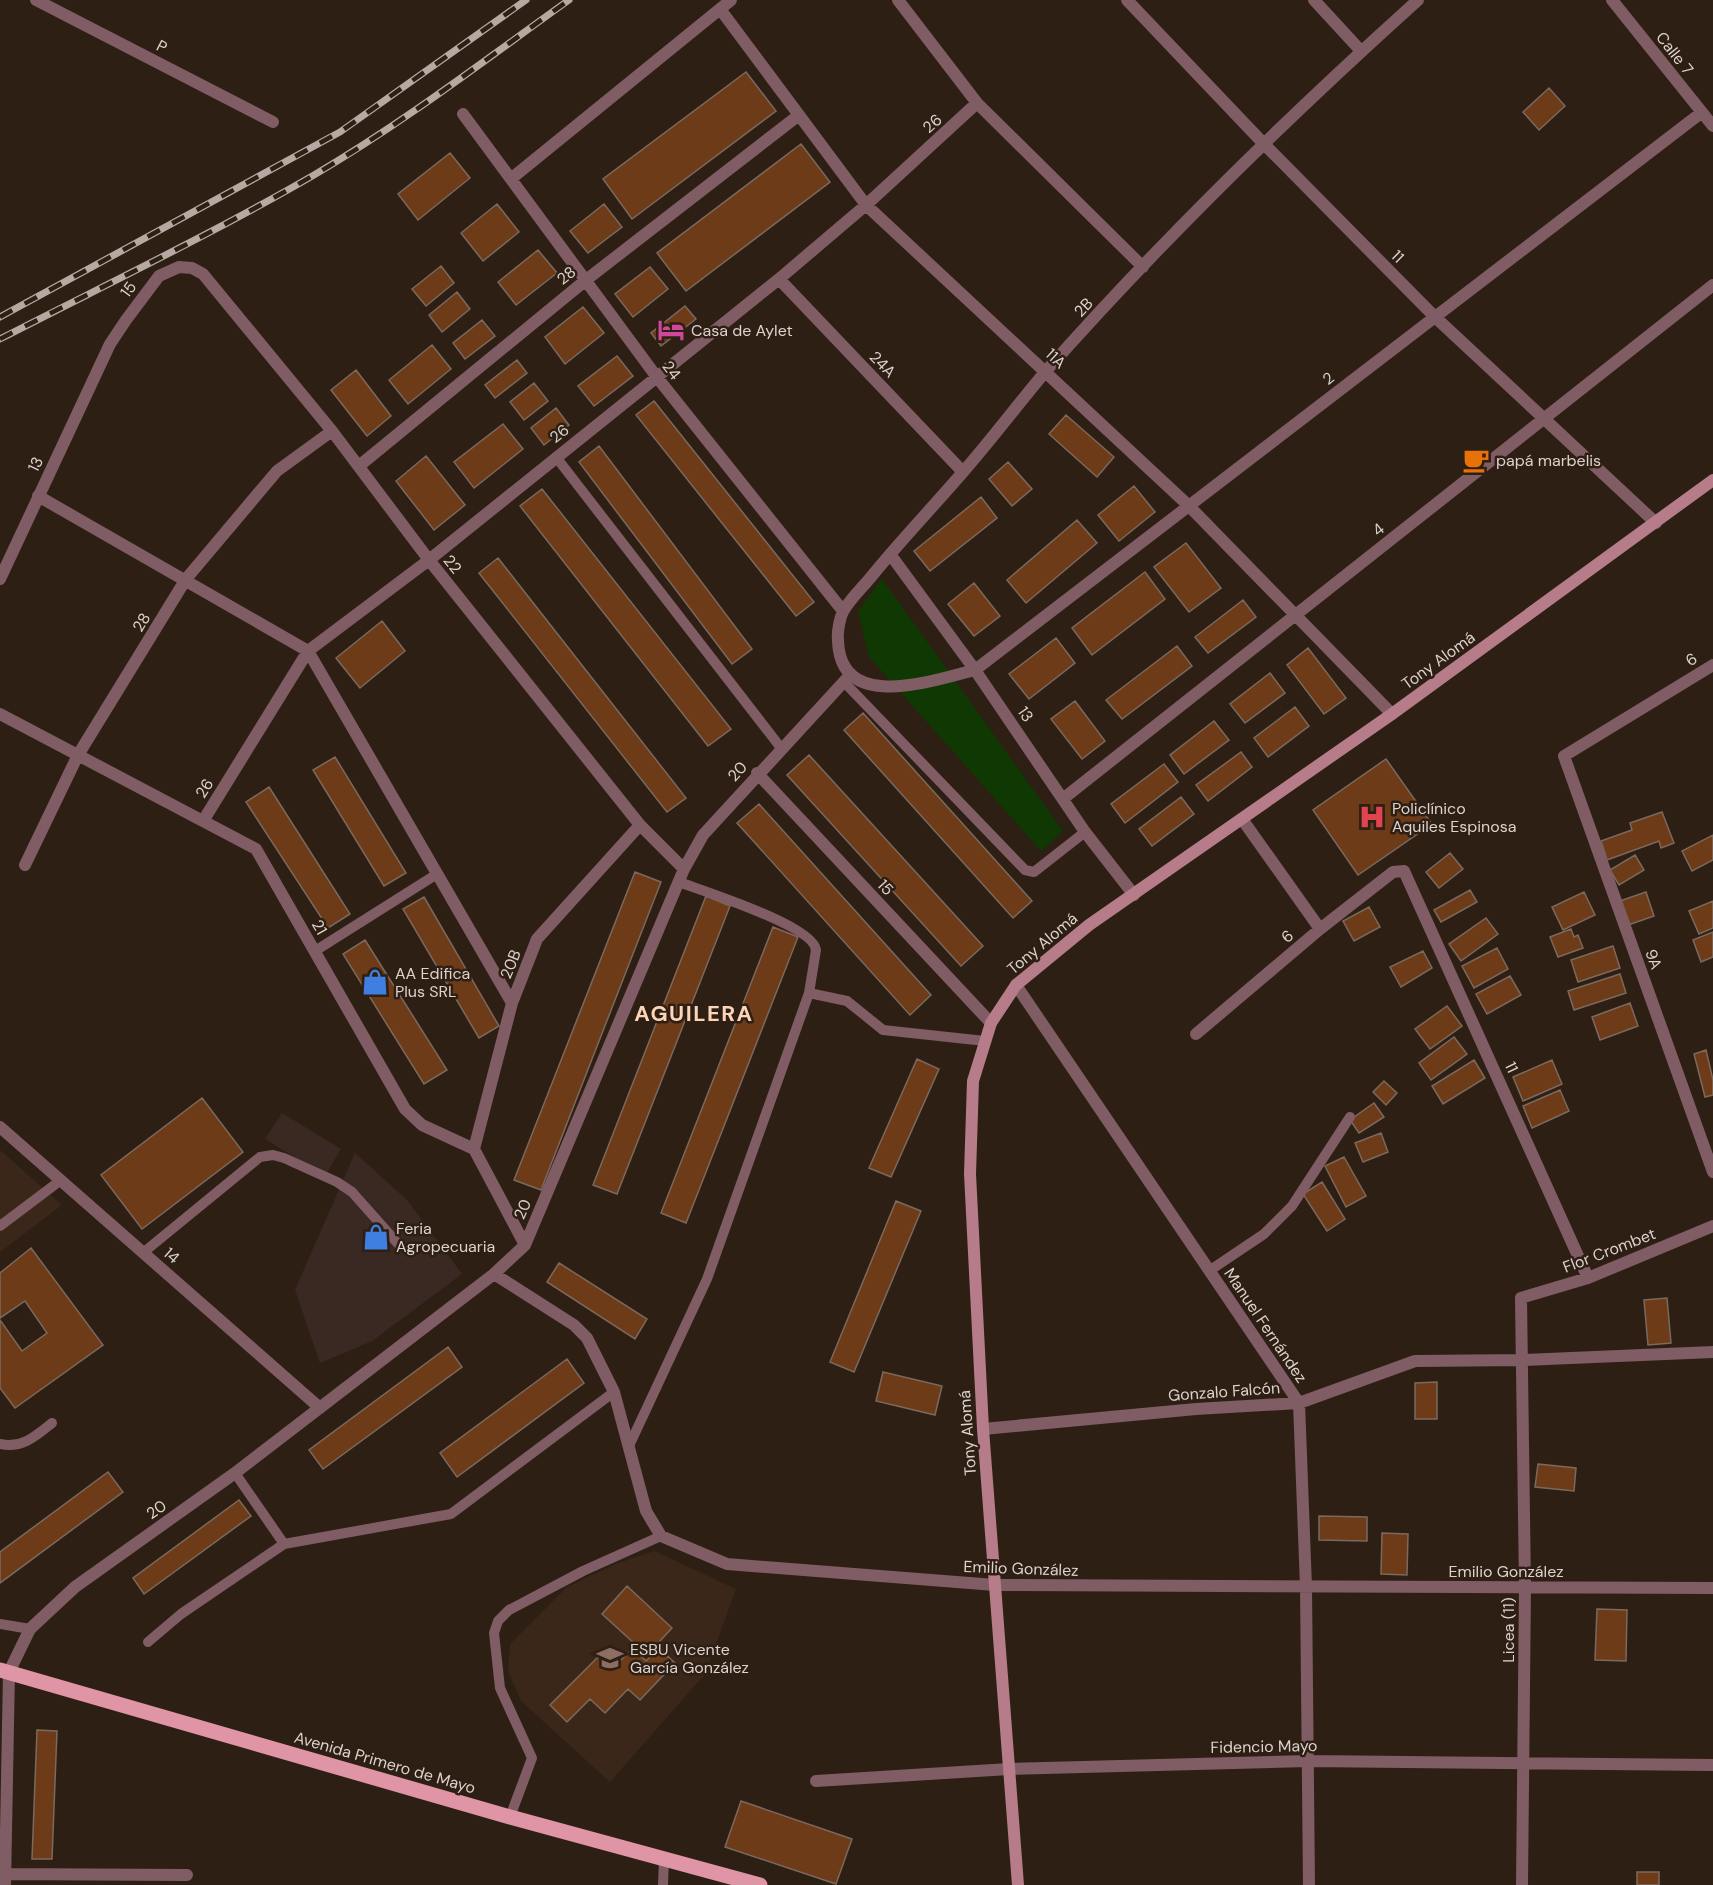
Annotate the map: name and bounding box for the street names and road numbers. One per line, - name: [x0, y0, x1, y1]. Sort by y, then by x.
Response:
- street label: Calle 7: [1651, 27, 1698, 79]
- street label: P: [153, 35, 171, 58]
- street label: 26: [918, 109, 947, 138]
- street label: 11: [1387, 245, 1409, 267]
- street label: 28: [552, 261, 580, 289]
- street label: 15: [116, 277, 141, 302]
- street label: 2B: [1069, 293, 1097, 321]
- street label: 11A: [1041, 344, 1071, 373]
- street label: 24A: [865, 347, 901, 382]
- street label: 24: [658, 356, 686, 384]
- street label: 2: [1318, 367, 1338, 390]
- street label: 26: [545, 419, 573, 448]
- street label: 13: [23, 453, 48, 475]
- street label: 4: [1368, 518, 1389, 541]
- street label: 22: [439, 551, 467, 578]
- street label: 28: [128, 609, 155, 636]
- street label: Tony Alomá: [1397, 627, 1479, 694]
- street label: 6: [1681, 648, 1701, 671]
- street label: 13: [1013, 702, 1038, 726]
- street label: 20: [723, 757, 752, 786]
- street label: 26: [190, 775, 218, 802]
- street label: 15: [873, 875, 898, 900]
- street label: Tony Alomá: [1003, 908, 1082, 979]
- street label: 21: [307, 916, 332, 939]
- street label: 6: [1277, 925, 1298, 948]
- street label: 9A: [1640, 946, 1667, 972]
- street label: 20B: [495, 947, 526, 982]
- street label: 11: [1500, 1058, 1523, 1076]
- street label: 20: [509, 1196, 536, 1223]
- street label: Flor Crombet: [1560, 1223, 1659, 1278]
- street label: 14: [159, 1243, 184, 1268]
- street label: Manuel Fernández: [1219, 1264, 1312, 1387]
- street label: Gonzalo Falcón: [1167, 1377, 1281, 1406]
- street label: Tony Alomá: [954, 1389, 981, 1476]
- street label: 20: [142, 1495, 171, 1524]
- street label: Emilio González: [963, 1556, 1079, 1581]
- street label: Emilio González: [1448, 1561, 1564, 1582]
- street label: Licea (11): [1498, 1597, 1519, 1663]
- street label: Avenida Primero de Mayo: [292, 1727, 478, 1798]
- street label: Fidencio Mayo: [1210, 1735, 1318, 1758]

